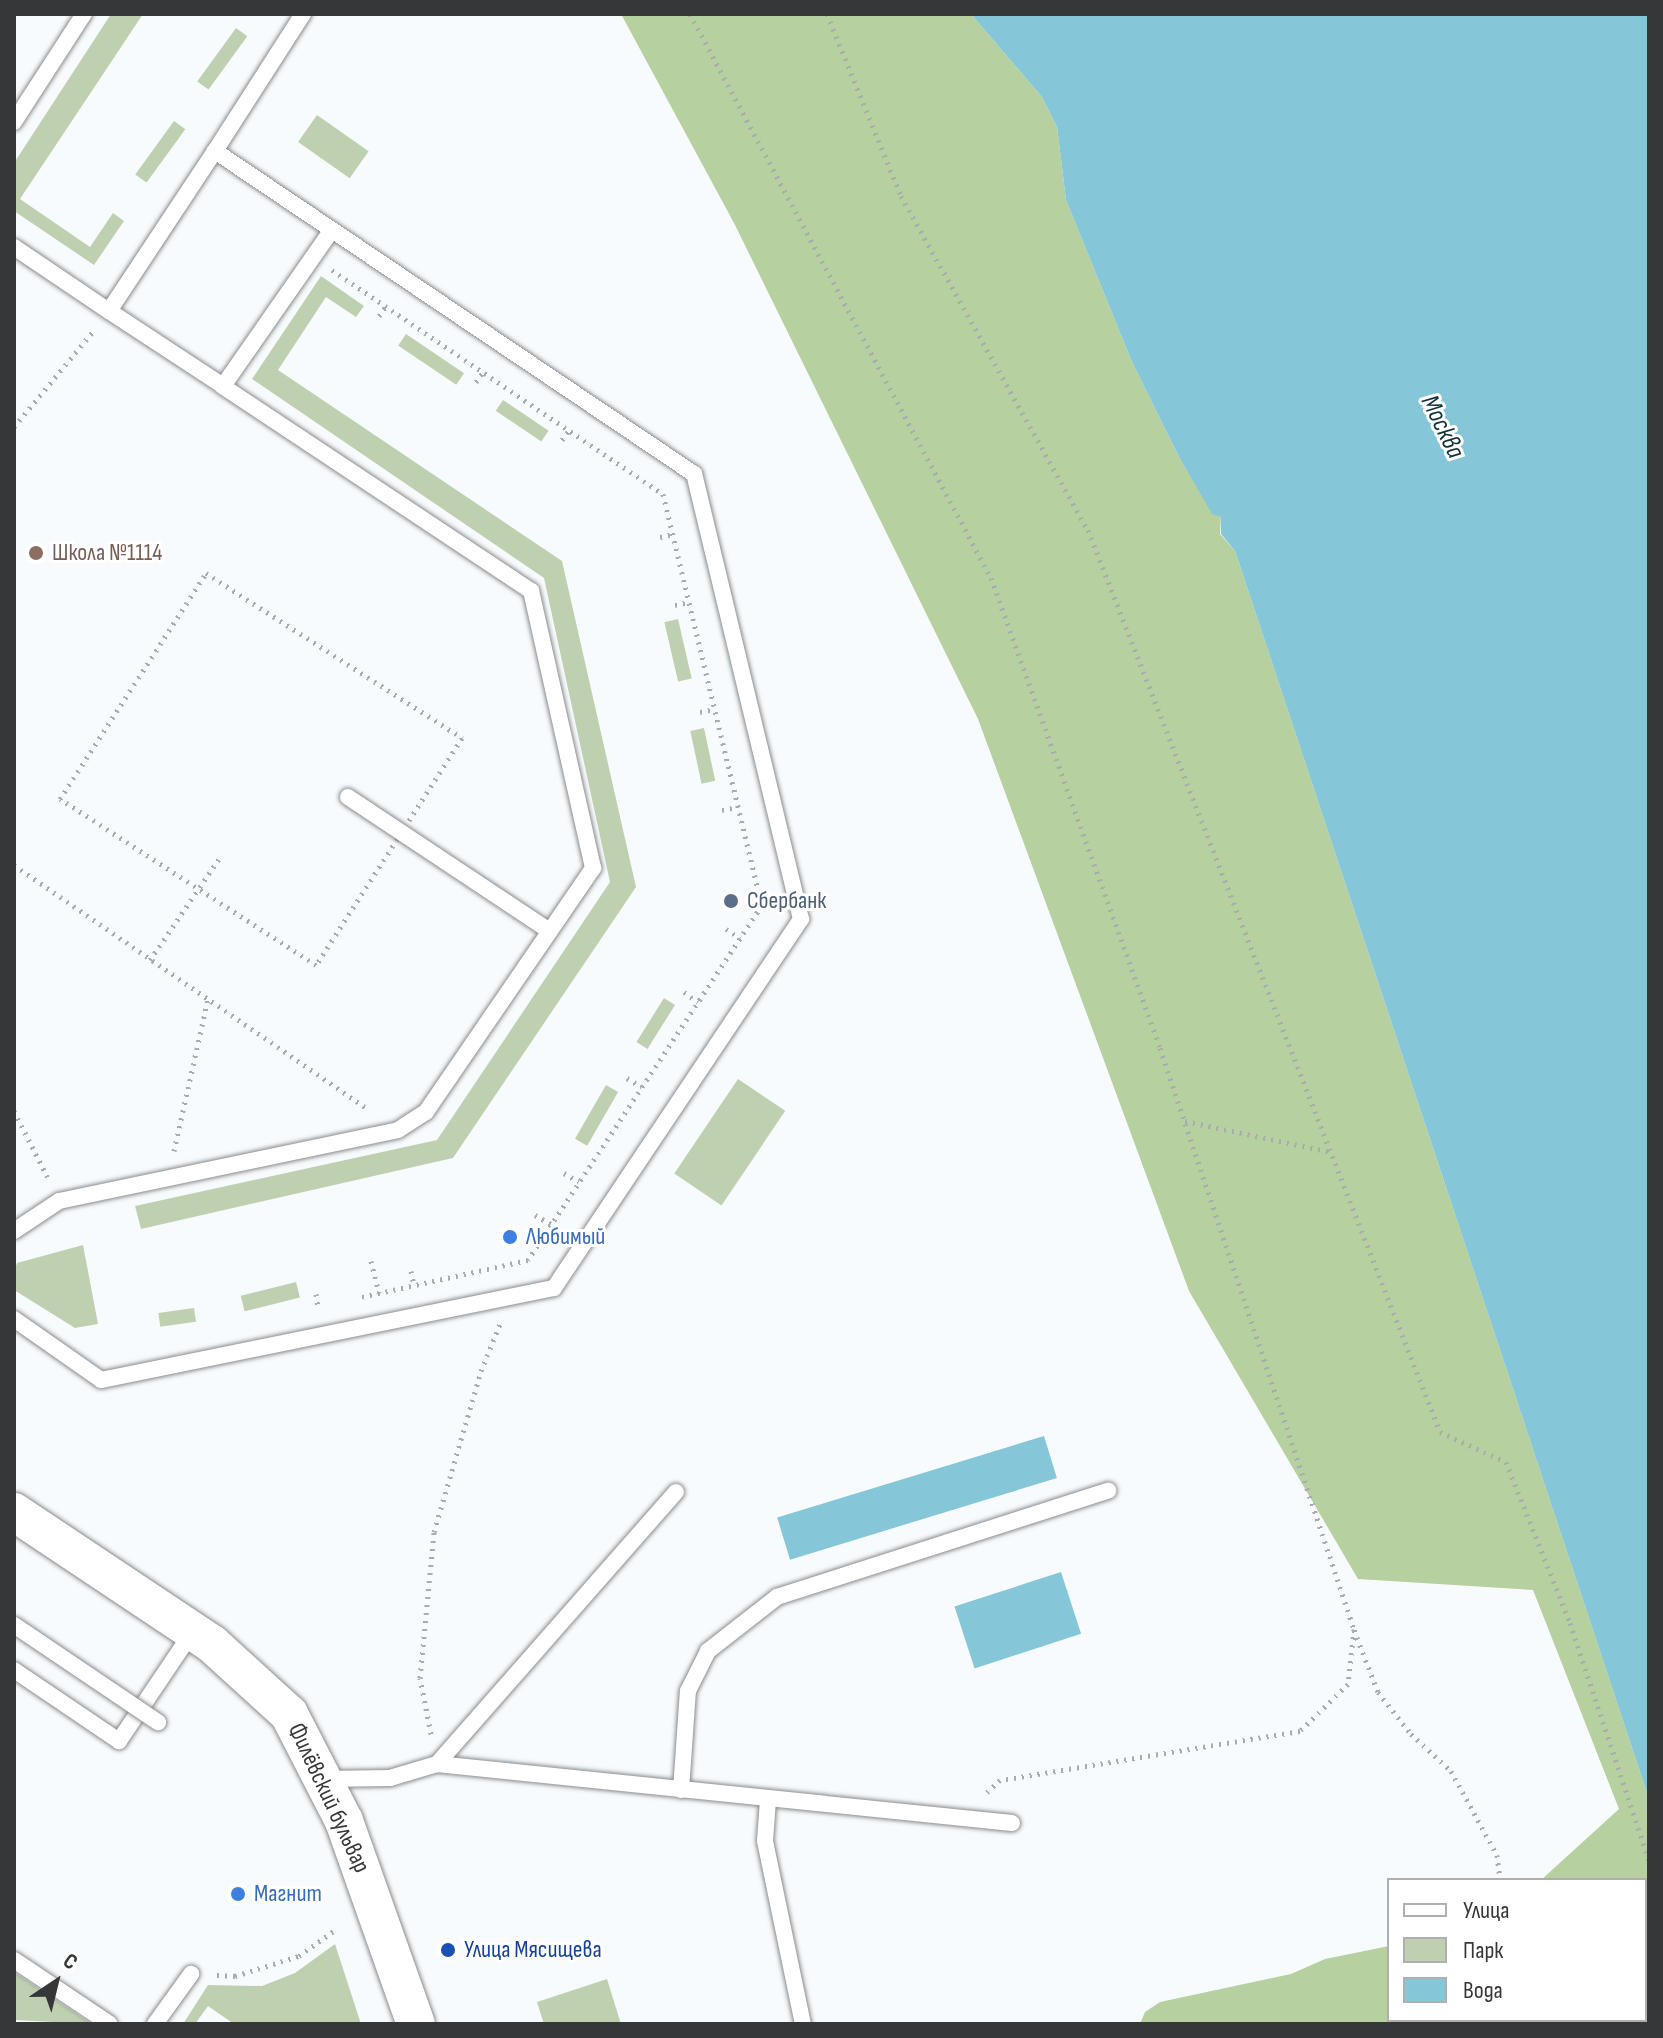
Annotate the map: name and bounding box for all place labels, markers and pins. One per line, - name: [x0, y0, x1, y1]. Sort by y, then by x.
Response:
- place label: Школа №1114: [52, 539, 162, 567]
- marker: Школа №1114: [27, 544, 45, 562]
- place label: Сбербанк: [747, 887, 826, 915]
- marker: Сбербанк: [722, 892, 740, 910]
- place label: Любимый: [526, 1223, 605, 1251]
- marker: Любимый: [501, 1228, 519, 1246]
- place label: Магнит: [254, 1880, 322, 1908]
- marker: Магнит: [229, 1885, 247, 1903]
- place label: Улица Мясищева: [464, 1936, 602, 1964]
- marker: Улица Мясищева: [439, 1941, 457, 1959]

